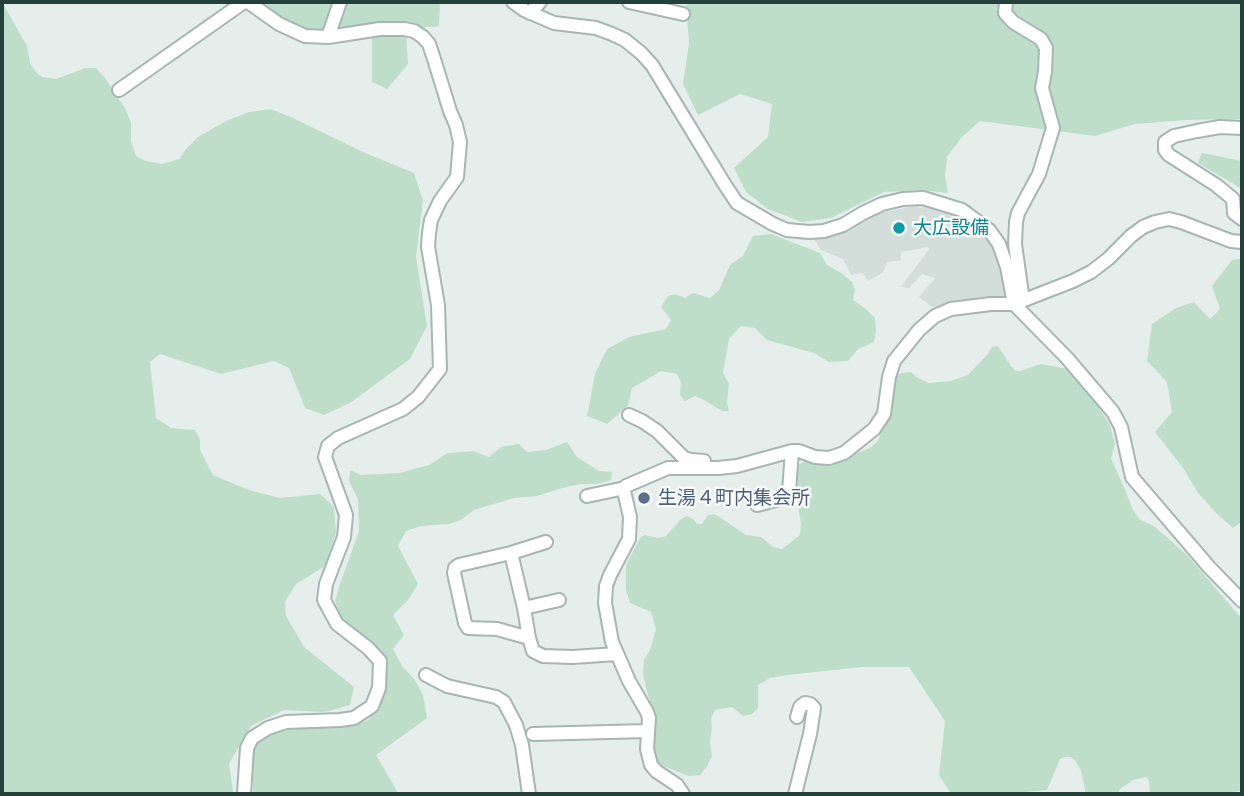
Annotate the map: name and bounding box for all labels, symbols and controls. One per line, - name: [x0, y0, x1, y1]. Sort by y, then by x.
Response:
- place label: 大広設備: [913, 217, 989, 239]
- marker: 大広設備: [891, 220, 907, 236]
- place label: 生湯４町内集会所: [658, 487, 810, 509]
- marker: 生湯４町内集会所: [636, 490, 652, 506]

